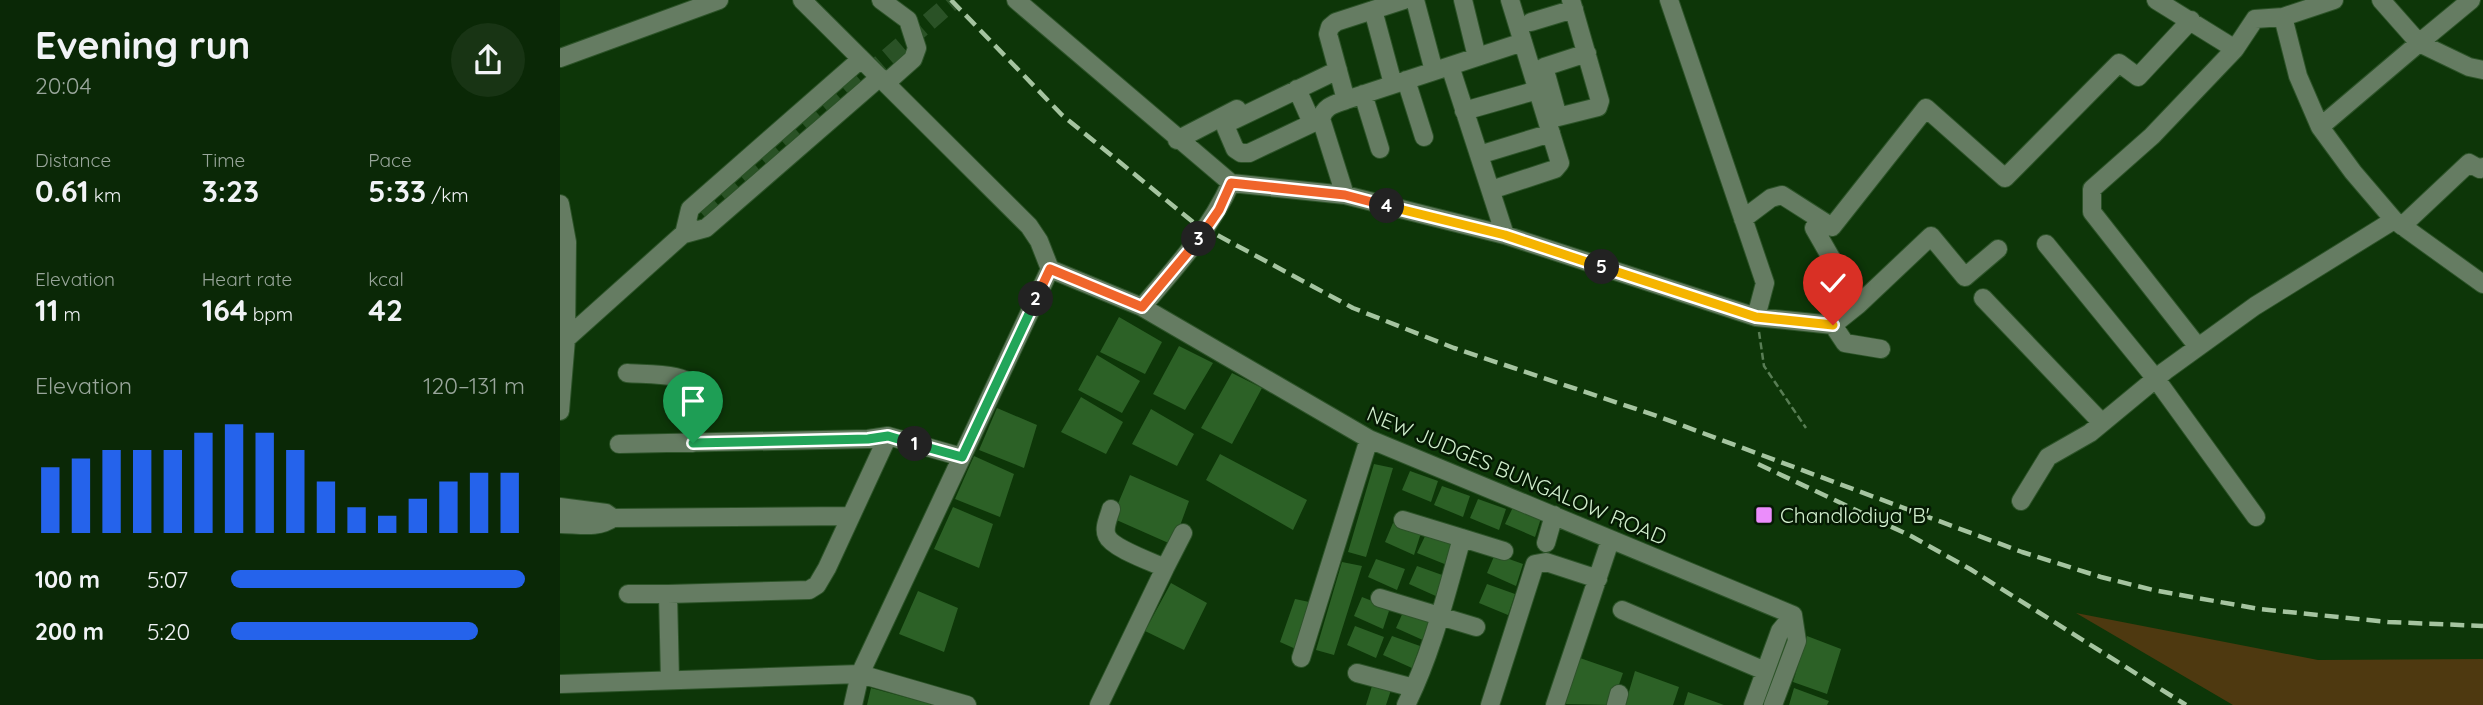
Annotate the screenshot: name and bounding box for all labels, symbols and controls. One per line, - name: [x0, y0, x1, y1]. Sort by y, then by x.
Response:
- text: Evening run: [35, 21, 250, 69]
- button: share: [451, 23, 525, 97]
- text: 20:04: [35, 71, 92, 100]
- text: Distance: [35, 148, 111, 172]
- text: Time: [202, 148, 245, 172]
- text: Pace: [368, 148, 412, 172]
- text: 0.61: [35, 172, 89, 210]
- text: 3:23: [202, 172, 259, 210]
- text: 5:33: [368, 172, 426, 210]
- text: km: [89, 183, 121, 207]
- text: /km: [426, 183, 469, 207]
- pin: 4: [1370, 188, 1404, 224]
- text: 4: [1381, 193, 1392, 217]
- pin: 3: [1182, 222, 1216, 256]
- text: 3: [1193, 226, 1204, 250]
- pin: 5: [1584, 250, 1620, 284]
- pin: [1803, 253, 1863, 325]
- text: 5: [1596, 254, 1607, 278]
- icon: check: [1814, 264, 1852, 302]
- text: Elevation: [35, 267, 115, 291]
- text: Heart rate: [202, 267, 292, 291]
- text: kcal: [368, 267, 404, 291]
- pin: 2: [1018, 282, 1054, 316]
- text: 2: [1030, 286, 1041, 310]
- text: 11: [35, 291, 58, 329]
- text: 164: [202, 291, 248, 329]
- text: 42: [368, 291, 403, 329]
- text: m: [58, 302, 81, 326]
- text: bpm: [248, 302, 293, 326]
- text: Elevation: [35, 371, 132, 400]
- text: 120–131 m: [423, 371, 525, 400]
- pin: [663, 371, 723, 443]
- icon: arrive: [674, 382, 712, 420]
- street label: NEW JUDGES BUNGALOW ROAD: [1363, 400, 1671, 550]
- pin: 1: [898, 426, 932, 462]
- text: 1: [911, 431, 918, 455]
- place label: Chandlodiya 'B': [1780, 502, 1930, 528]
- marker: Chandlodiya 'B': [1754, 505, 1774, 525]
- text: 100 m: [35, 565, 100, 594]
- text: 5:07: [147, 565, 188, 594]
- text: 200 m: [35, 617, 104, 646]
- text: 5:20: [147, 617, 190, 646]

